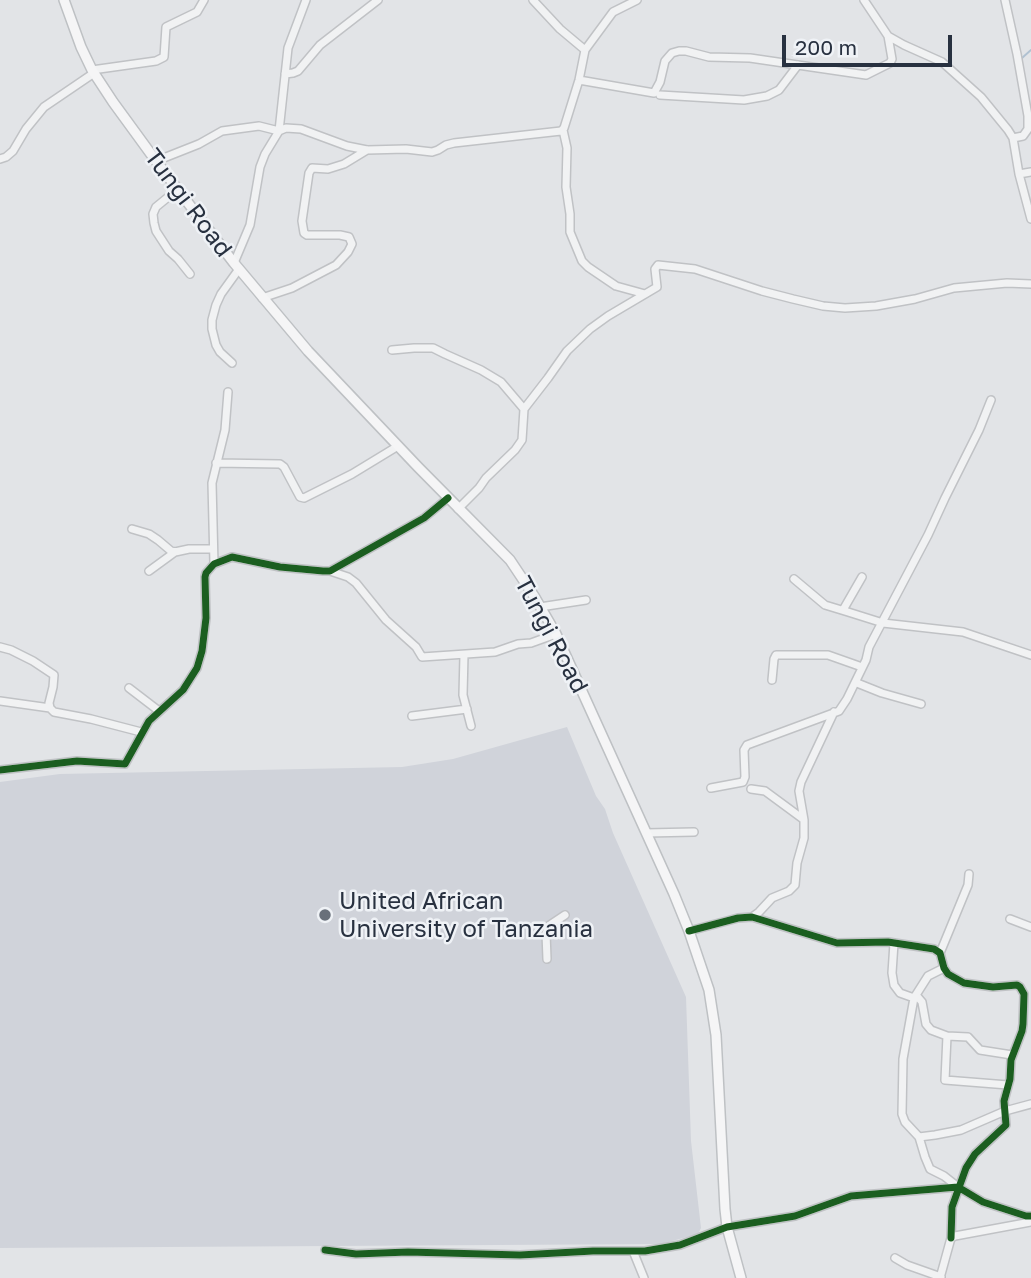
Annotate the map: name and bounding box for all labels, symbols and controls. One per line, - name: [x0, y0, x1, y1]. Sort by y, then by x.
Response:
- scale bar: [786, 21, 956, 65]
- text: 200 m: [795, 34, 857, 60]
- street label: Tungi Road: [138, 143, 238, 263]
- street label: Tungi Road: [508, 572, 594, 698]
- place label: United African University of Tanzania: [339, 887, 593, 943]
- marker: United African University of Tanzania: [317, 907, 333, 923]

